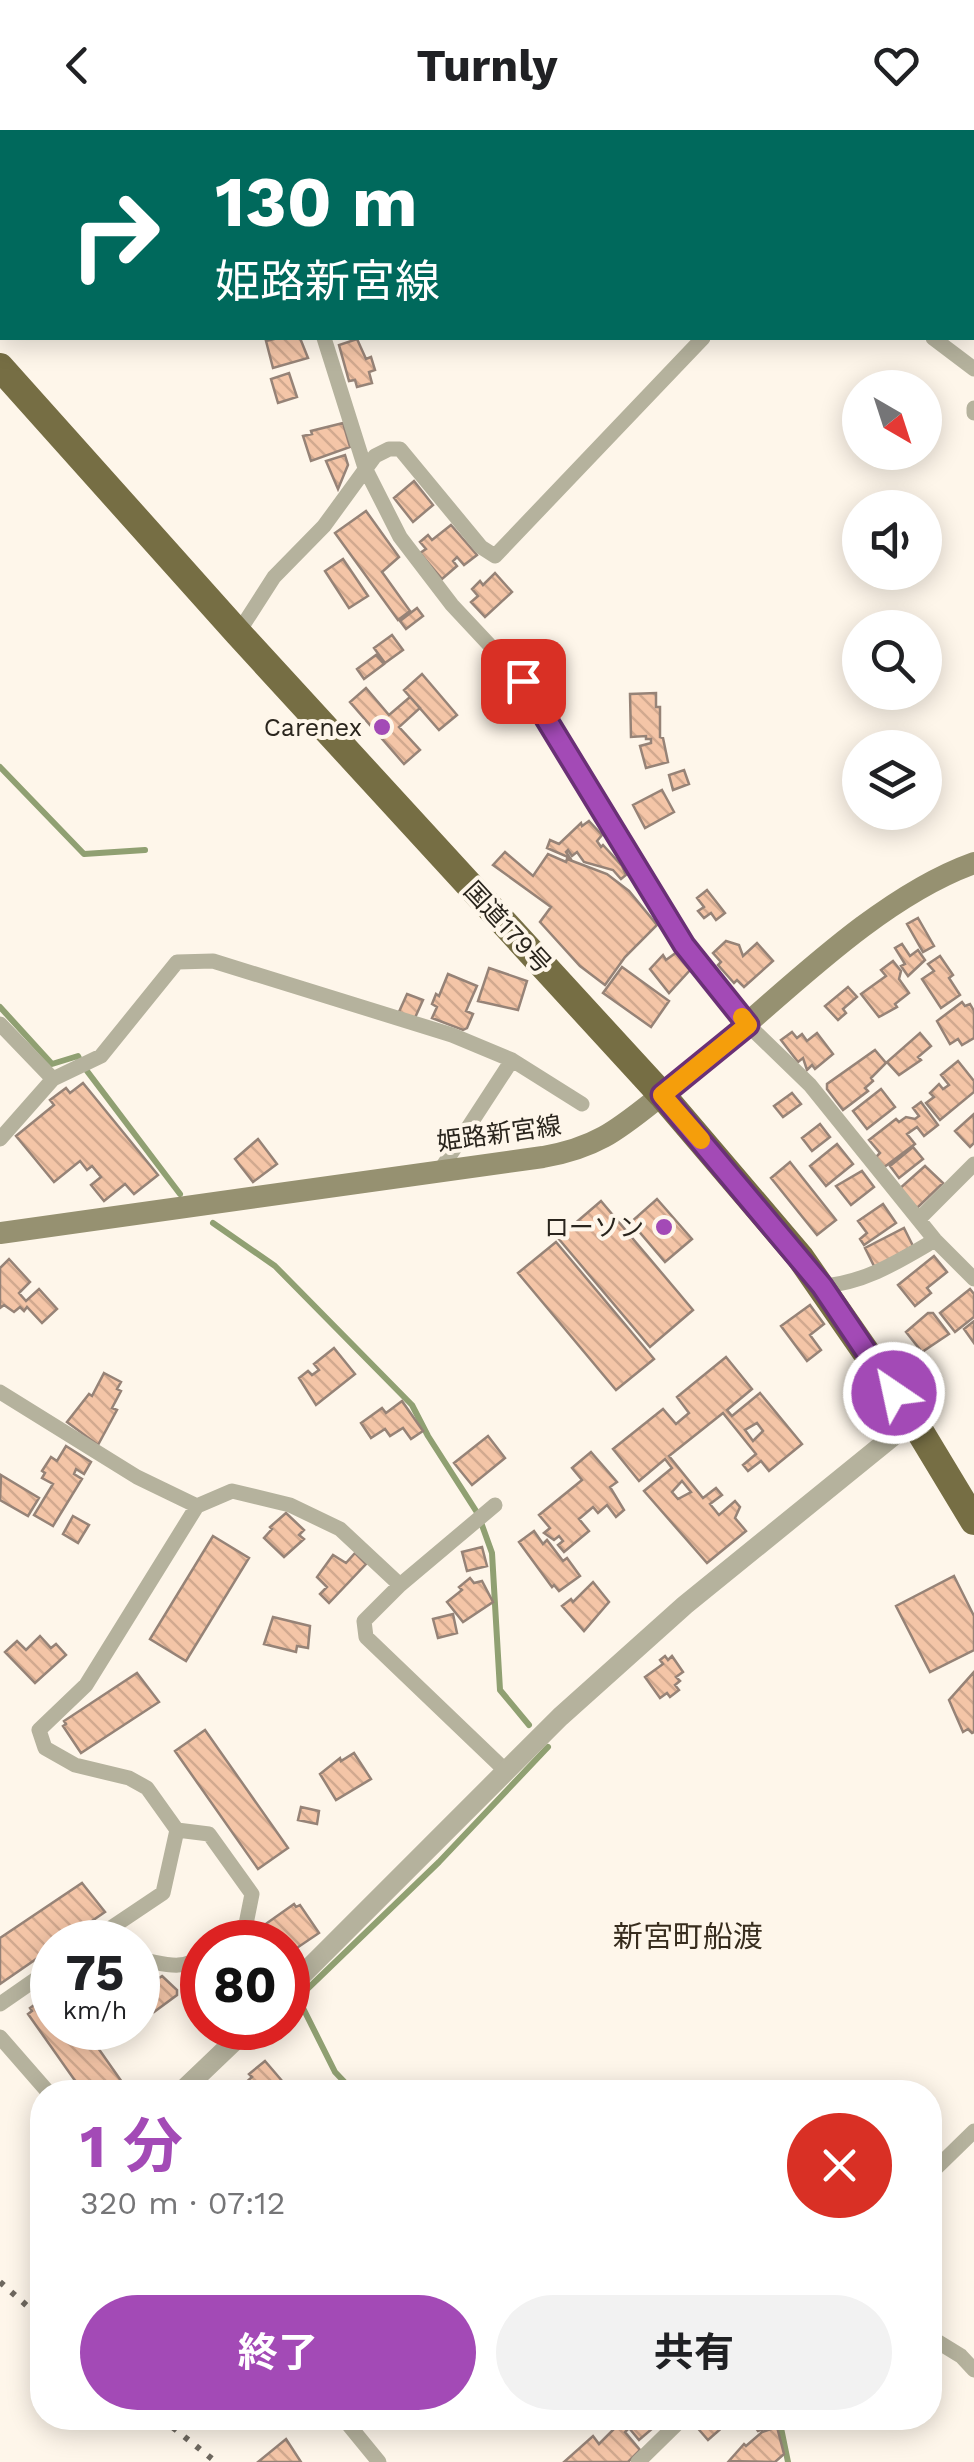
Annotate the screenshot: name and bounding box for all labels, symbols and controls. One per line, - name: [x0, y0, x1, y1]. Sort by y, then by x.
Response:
- icon: back: [50, 38, 105, 93]
- icon: heart: [869, 38, 924, 93]
- text: Turnly: [416, 39, 558, 92]
- text: 130 m: [215, 161, 418, 243]
- icon: right: [50, 170, 180, 300]
- text: 姫路新宮線: [215, 255, 440, 308]
- north arrow: [842, 370, 942, 470]
- map controls: [842, 370, 942, 830]
- button: sound: [842, 490, 942, 590]
- button: search: [842, 610, 942, 710]
- pin: [481, 639, 566, 724]
- icon: arrive: [496, 654, 551, 709]
- place label: Carenex: [264, 713, 362, 742]
- marker: Carenex: [371, 716, 393, 738]
- button: layers: [842, 730, 942, 830]
- street label: 国道179号: [458, 876, 557, 979]
- street label: 姫路新宮線: [435, 1110, 563, 1157]
- place label: ローソン: [544, 1213, 644, 1242]
- marker: ローソン: [653, 1216, 675, 1238]
- position arrow: [842, 1341, 946, 1445]
- district label: 新宮町船渡: [613, 1919, 763, 1954]
- speed limit sign: 80: [180, 1920, 310, 2050]
- text: 75: [66, 1943, 124, 2002]
- text: km/h: [63, 1996, 127, 2025]
- text: 1 分: [80, 2111, 183, 2182]
- button: close: [787, 2113, 892, 2218]
- text: 320 m · 07:12: [80, 2184, 286, 2222]
- button: 終了: [80, 2295, 476, 2410]
- button: 共有: [496, 2295, 892, 2410]

